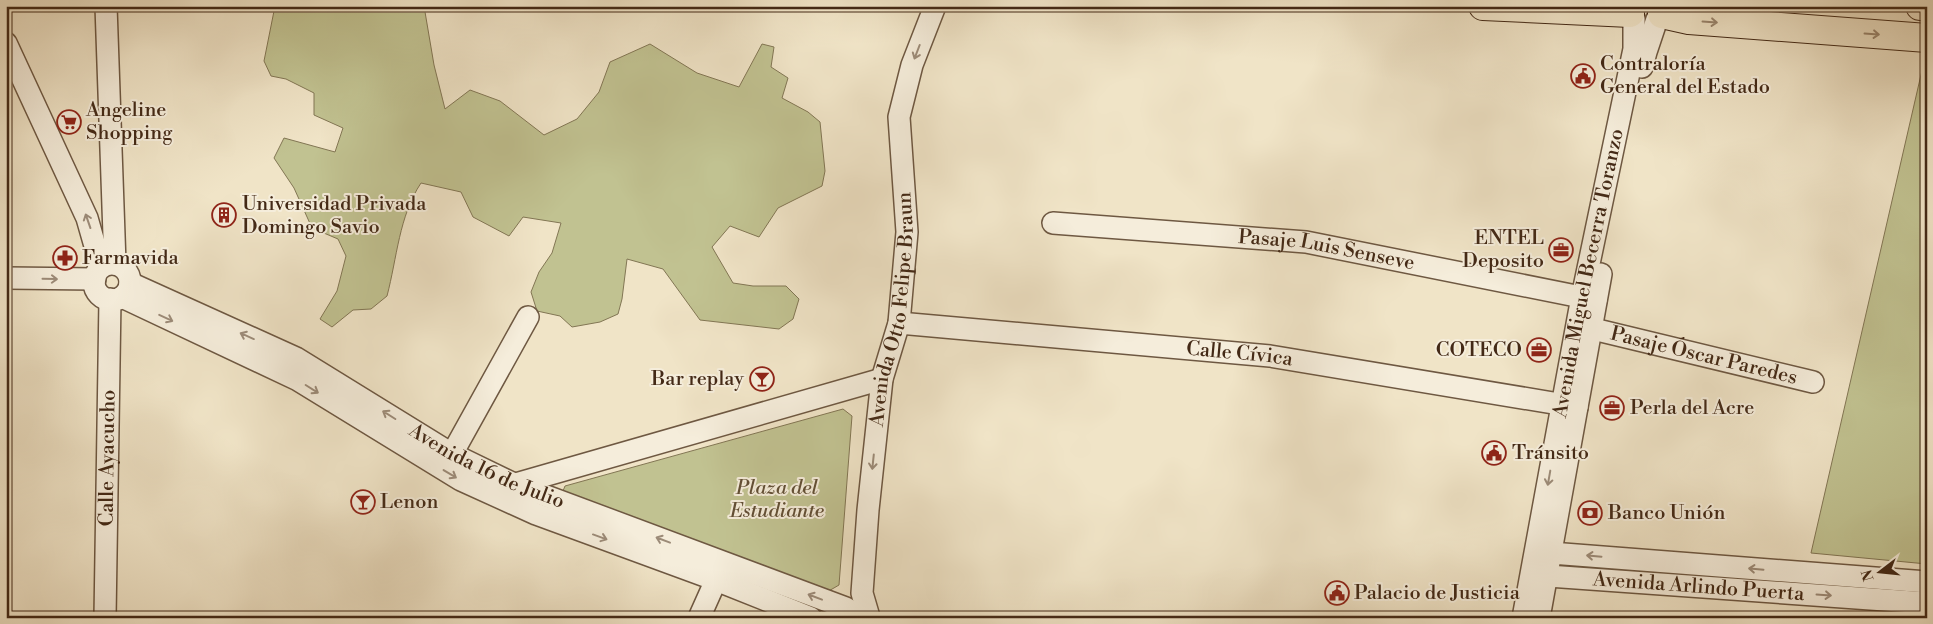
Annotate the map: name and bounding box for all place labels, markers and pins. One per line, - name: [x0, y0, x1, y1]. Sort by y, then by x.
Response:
- place label: Contraloría General del Estado: [1600, 52, 1770, 100]
- public building icon: Contraloría General del Estado: [1570, 63, 1596, 89]
- place label: Angeline Shopping: [85, 98, 173, 146]
- supermarket icon: Angeline Shopping: [56, 109, 82, 135]
- place label: Universidad Privada Domingo Savio: [242, 192, 427, 240]
- building icon: Universidad Privada Domingo Savio: [211, 202, 237, 228]
- place label: ENTEL Deposito: [1462, 226, 1544, 274]
- office icon: ENTEL Deposito: [1548, 237, 1574, 263]
- pharmacy icon: Farmavida: [52, 245, 78, 271]
- place label: Farmavida: [82, 246, 179, 271]
- office icon: COTECO: [1526, 337, 1552, 363]
- place label: COTECO: [1436, 338, 1522, 363]
- bar icon: Bar replay: [749, 366, 775, 392]
- place label: Bar replay: [650, 367, 744, 392]
- office icon: Perla del Acre: [1599, 395, 1625, 421]
- place label: Perla del Acre: [1630, 396, 1754, 421]
- public building icon: Tránsito: [1481, 440, 1507, 466]
- place label: Tránsito: [1512, 441, 1589, 466]
- bar icon: Lenon: [350, 489, 376, 515]
- place label: Lenon: [380, 490, 438, 515]
- bank icon: Banco Unión: [1577, 500, 1603, 526]
- place label: Banco Unión: [1607, 501, 1726, 526]
- public building icon: Palacio de Justicia: [1324, 580, 1350, 606]
- place label: Palacio de Justicia: [1354, 581, 1521, 606]

